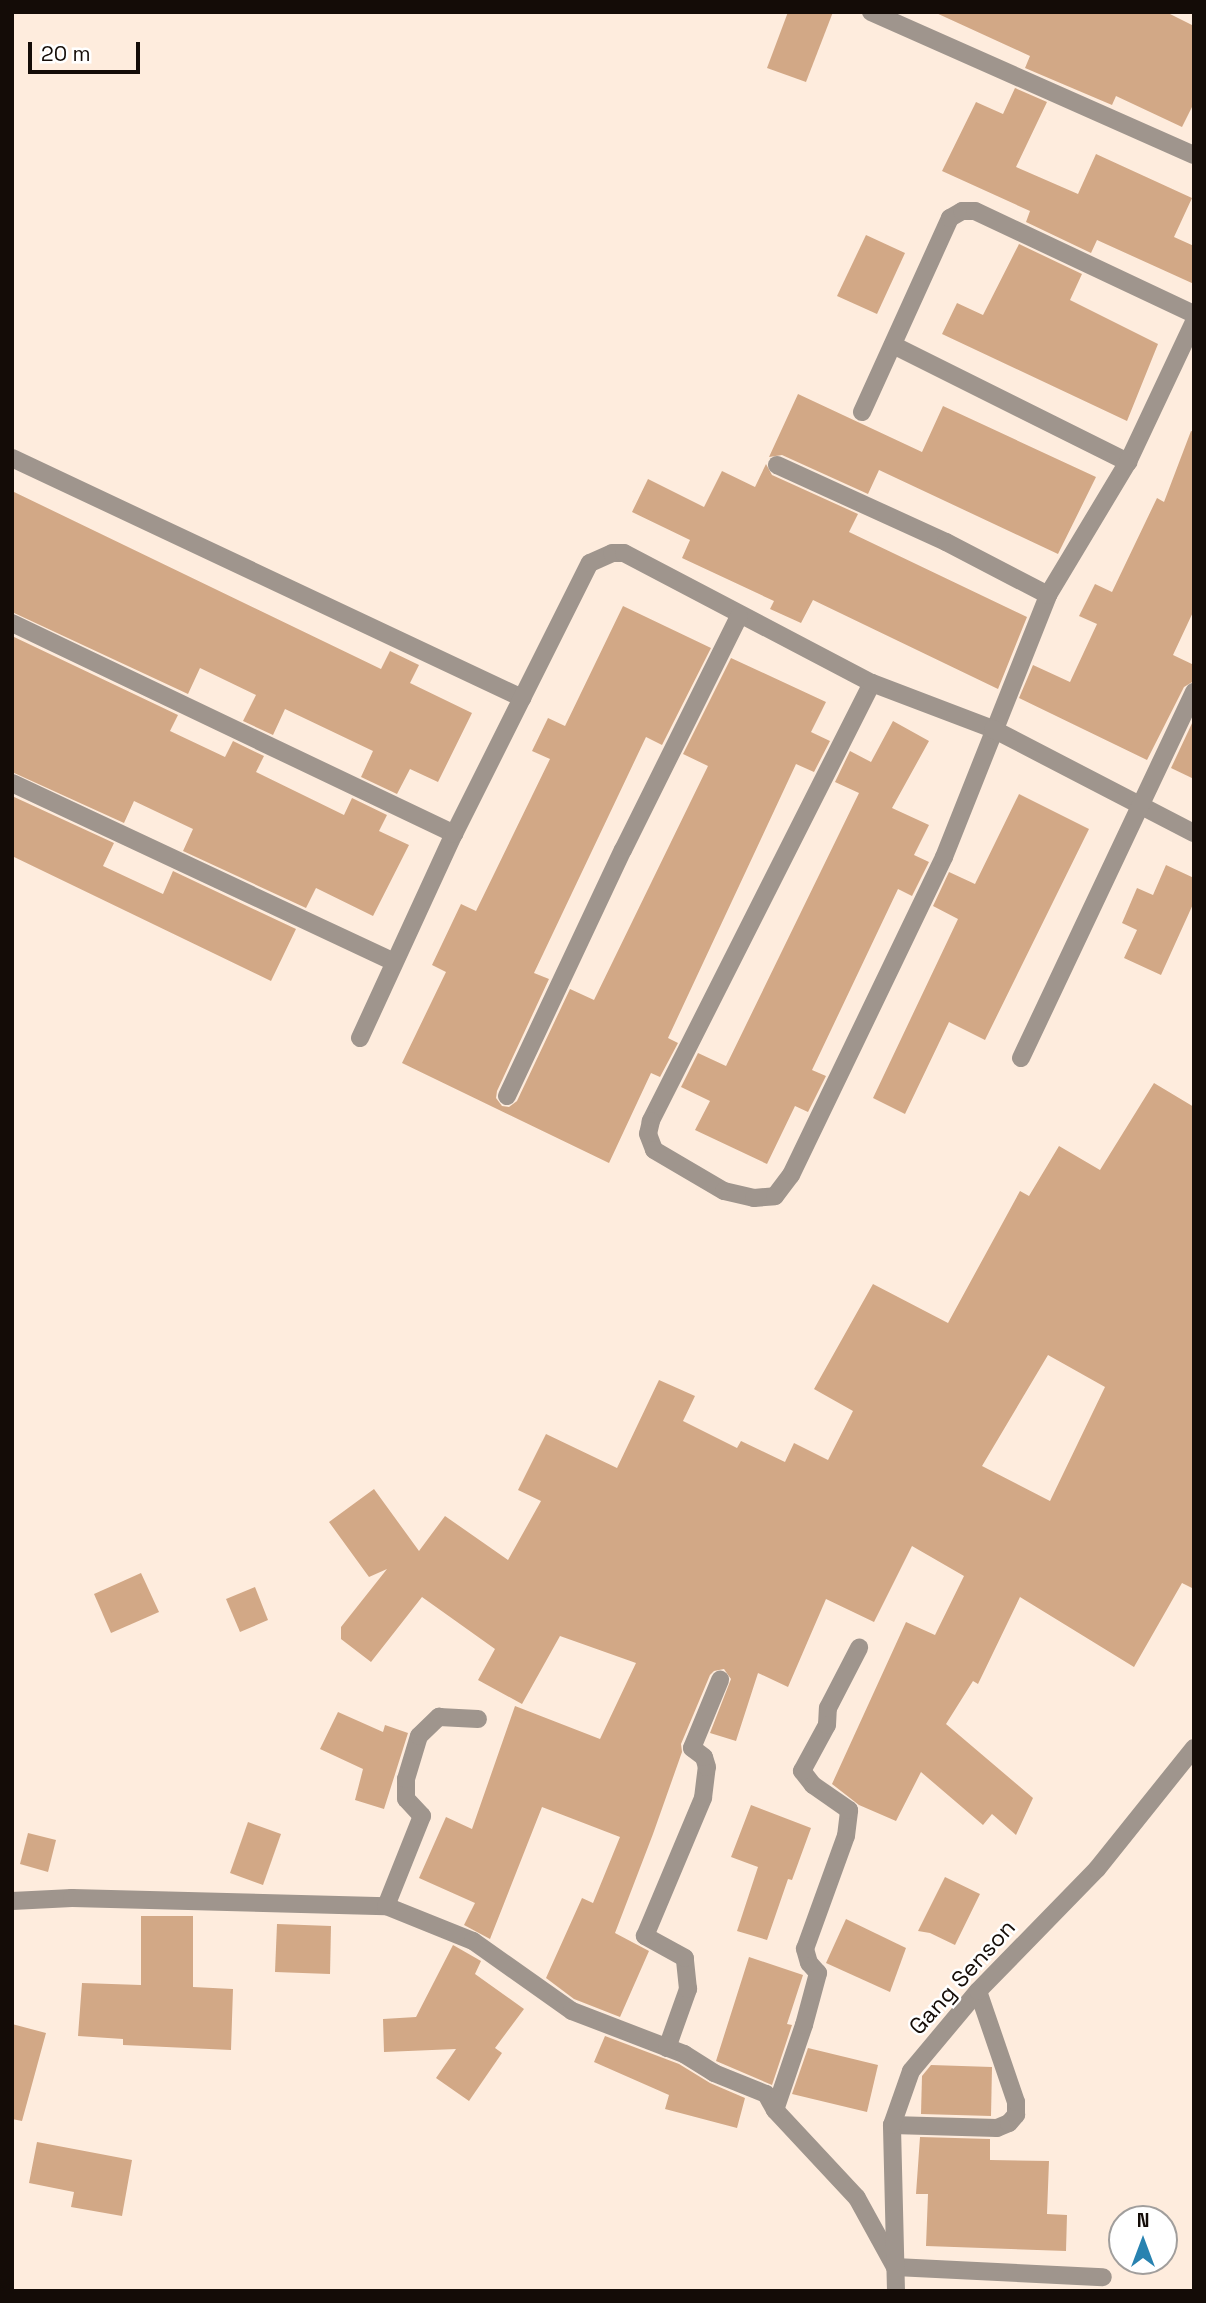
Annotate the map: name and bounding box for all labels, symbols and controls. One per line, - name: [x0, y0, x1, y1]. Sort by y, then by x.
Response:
- scale bar: [32, 28, 144, 72]
- text: 20 m: [41, 40, 91, 67]
- street label: Gang Senson: [903, 1914, 1021, 2040]
- north arrow: [1108, 2205, 1178, 2275]
- text: N: [1137, 2208, 1149, 2233]

